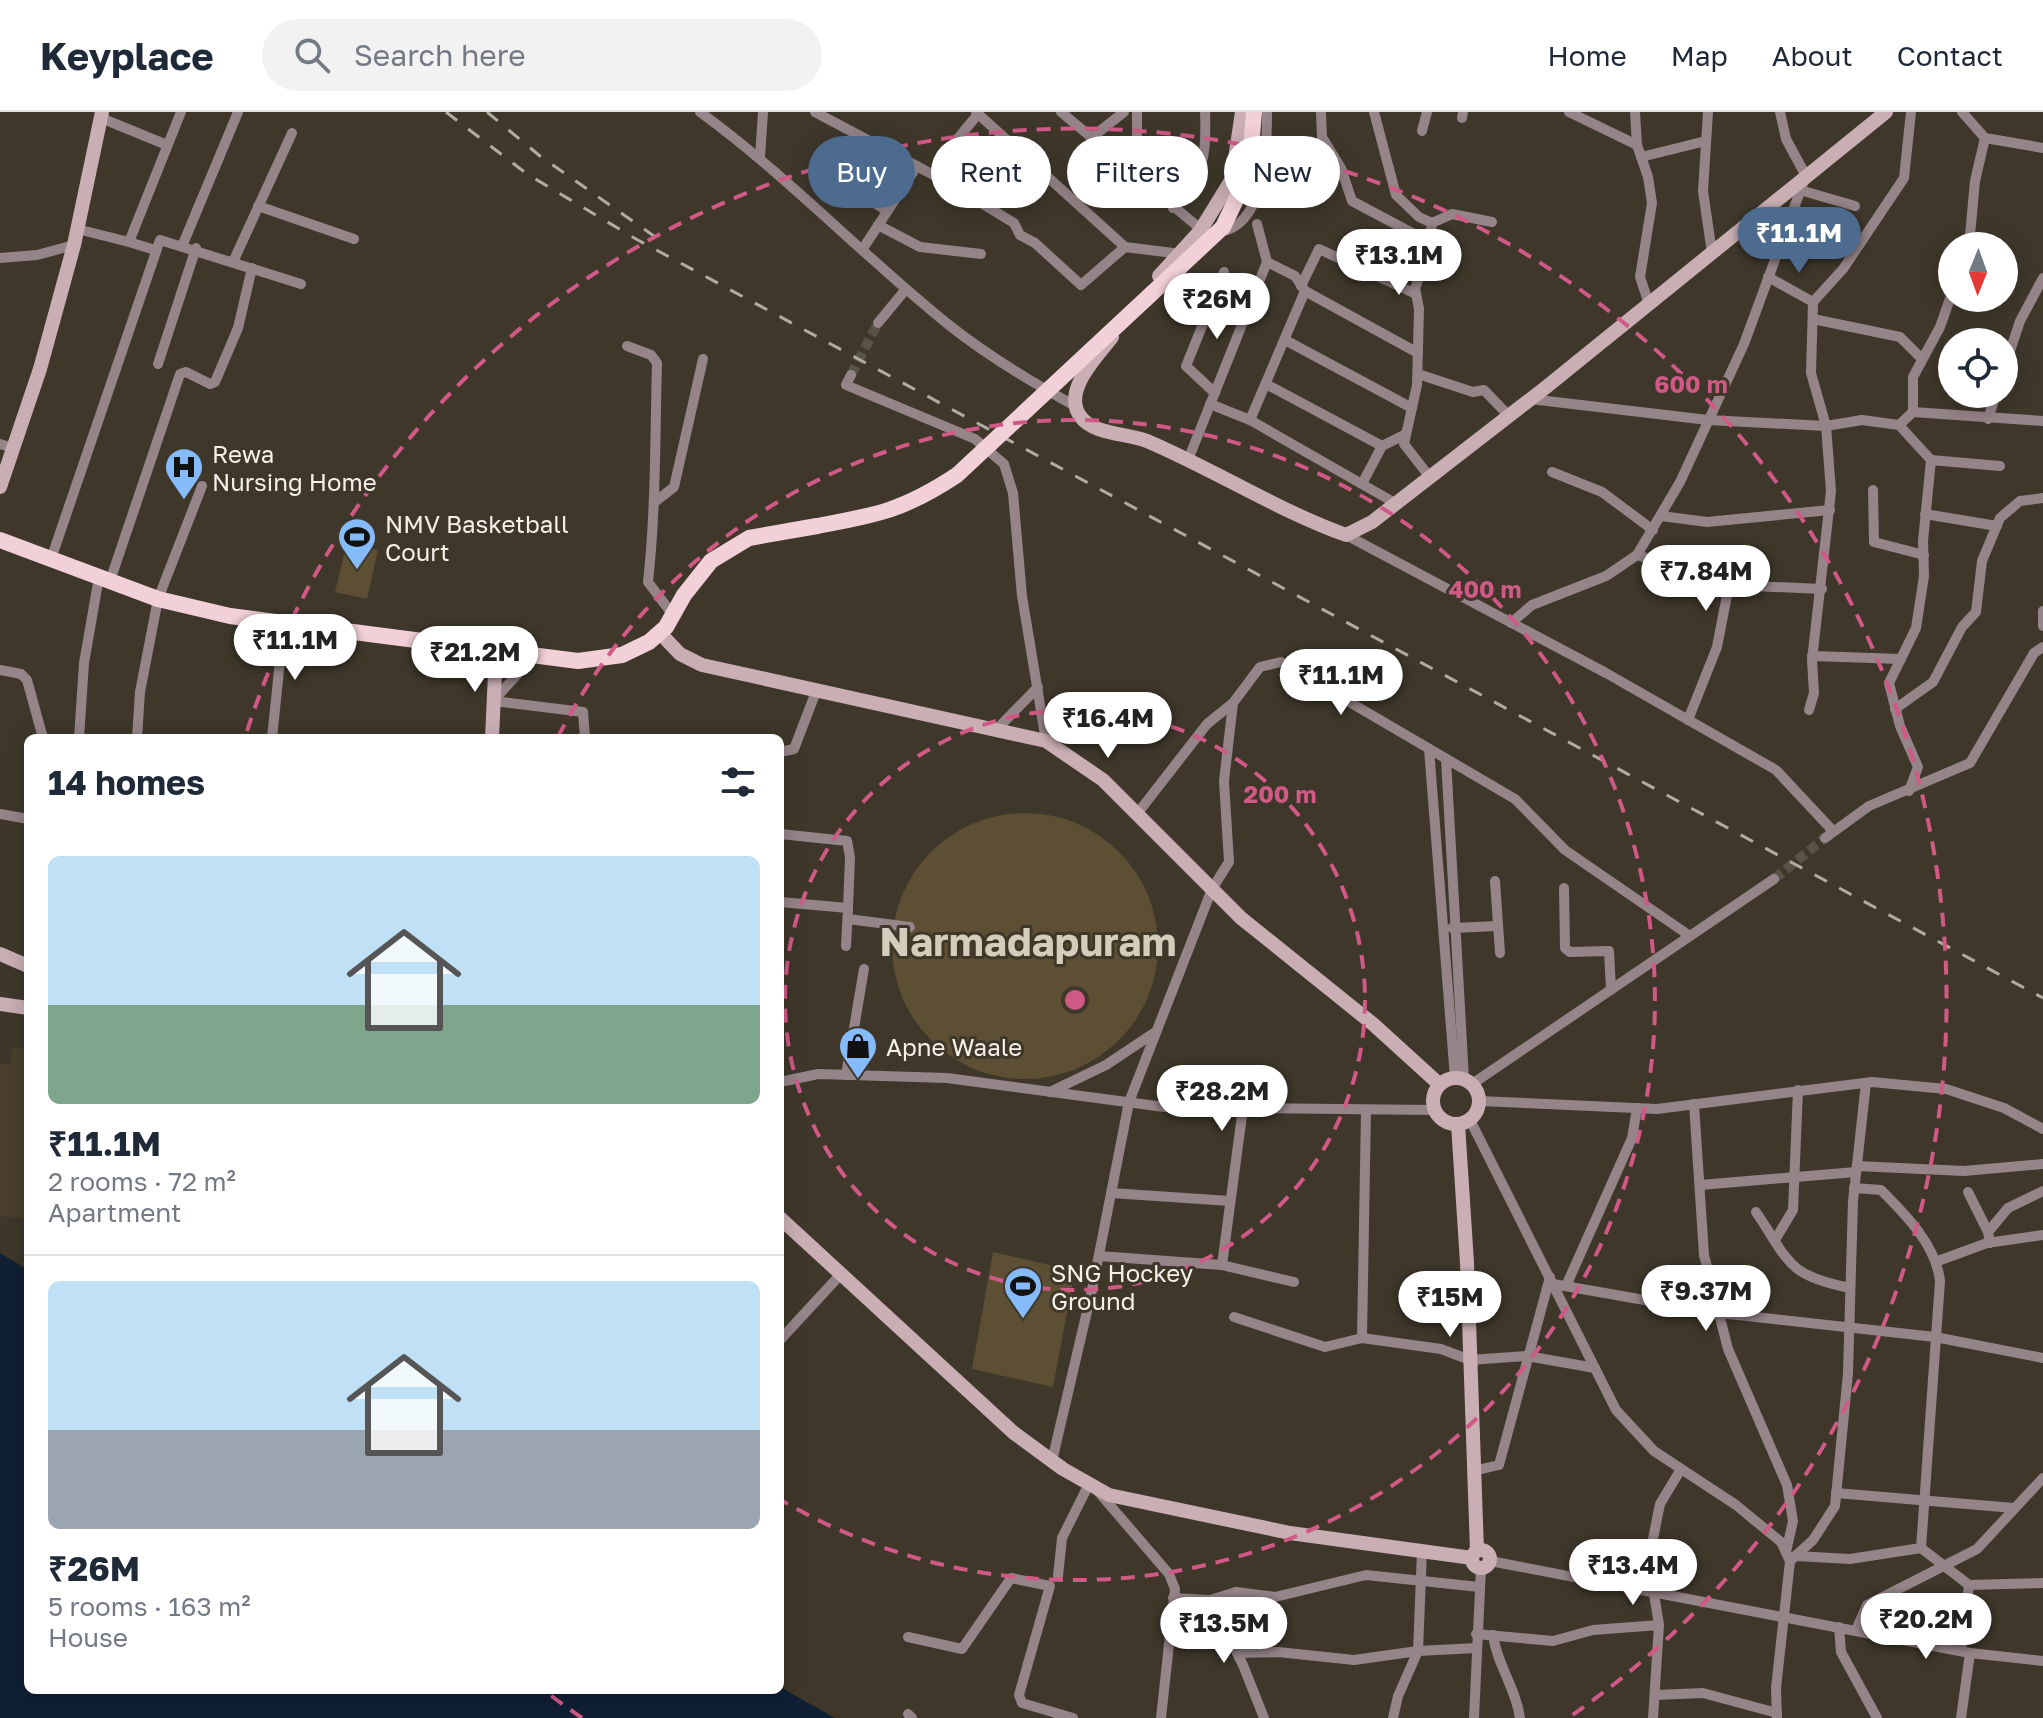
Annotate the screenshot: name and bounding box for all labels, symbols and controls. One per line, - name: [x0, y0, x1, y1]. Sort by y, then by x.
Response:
- search box: [262, 19, 822, 91]
- text: Keyplace: [40, 33, 214, 78]
- icon: search: [290, 33, 334, 77]
- text: Search here: [354, 37, 526, 73]
- text: Home: [1548, 39, 1627, 72]
- text: Map: [1671, 39, 1728, 72]
- text: About: [1772, 39, 1853, 72]
- text: Contact: [1897, 39, 2003, 72]
- chip: Buy: [808, 136, 915, 208]
- chip: Rent: [931, 136, 1051, 208]
- chip: Filters: [1067, 136, 1208, 208]
- chip: New: [1224, 136, 1340, 208]
- pin: ₹11.1M: [1734, 207, 1864, 275]
- text: ₹11.1M: [1756, 217, 1842, 248]
- pin: ₹13.1M: [1334, 229, 1464, 297]
- north arrow: [1938, 232, 2018, 312]
- map controls: [1938, 232, 2018, 408]
- text: ₹13.1M: [1355, 239, 1443, 270]
- pin: ₹26M: [1170, 273, 1264, 341]
- text: ₹26M: [1182, 283, 1252, 314]
- button: locate: [1938, 328, 2018, 408]
- text: 600 m: [1654, 369, 1728, 398]
- place label: Rewa Nursing Home: [212, 439, 377, 496]
- hospital icon: Rewa Nursing Home: [163, 446, 205, 501]
- place label: NMV Basketball Court: [385, 509, 569, 566]
- sports icon: NMV Basketball Court: [336, 516, 378, 571]
- pin: ₹7.84M: [1641, 545, 1771, 613]
- text: ₹7.84M: [1659, 555, 1753, 586]
- text: 400 m: [1448, 574, 1522, 603]
- pin: ₹11.1M: [230, 614, 360, 682]
- text: ₹11.1M: [252, 624, 338, 655]
- pin: ₹21.2M: [410, 626, 540, 694]
- text: ₹21.2M: [429, 636, 521, 667]
- pin: ₹11.1M: [1276, 649, 1406, 717]
- text: ₹11.1M: [1298, 659, 1384, 690]
- pin: ₹16.4M: [1043, 692, 1173, 760]
- text: ₹16.4M: [1062, 702, 1154, 733]
- icon: filters: [716, 760, 760, 804]
- text: 14 homes: [48, 762, 205, 802]
- text: 200 m: [1244, 779, 1316, 808]
- icon: home: [332, 908, 476, 1052]
- district label: Narmadapuram: [880, 917, 1176, 965]
- centre of rings: [1061, 986, 1089, 1014]
- shop icon: Apne Waale: [837, 1025, 879, 1080]
- place label: Apne Waale: [886, 1032, 1022, 1061]
- pin: ₹28.2M: [1157, 1065, 1287, 1133]
- text: ₹28.2M: [1175, 1075, 1269, 1106]
- text: ₹11.1M: [48, 1123, 161, 1163]
- text: 2 rooms · 72 m²: [48, 1166, 236, 1197]
- text: Apartment: [48, 1197, 181, 1228]
- place label: SNG Hockey Ground: [1051, 1258, 1193, 1315]
- sports icon: SNG Hockey Ground: [1002, 1265, 1044, 1320]
- pin: ₹9.37M: [1641, 1265, 1771, 1333]
- pin: ₹15M: [1403, 1271, 1497, 1339]
- text: ₹9.37M: [1660, 1275, 1752, 1306]
- text: ₹15M: [1416, 1281, 1484, 1312]
- icon: home: [332, 1333, 476, 1477]
- pin: ₹13.4M: [1568, 1539, 1698, 1607]
- text: ₹26M: [48, 1548, 140, 1588]
- text: ₹13.4M: [1587, 1549, 1679, 1580]
- text: 5 rooms · 163 m²: [48, 1591, 251, 1622]
- pin: ₹20.2M: [1861, 1593, 1991, 1661]
- pin: ₹13.5M: [1159, 1597, 1289, 1665]
- text: ₹20.2M: [1879, 1603, 1973, 1634]
- text: ₹13.5M: [1178, 1607, 1270, 1638]
- text: House: [48, 1622, 128, 1653]

